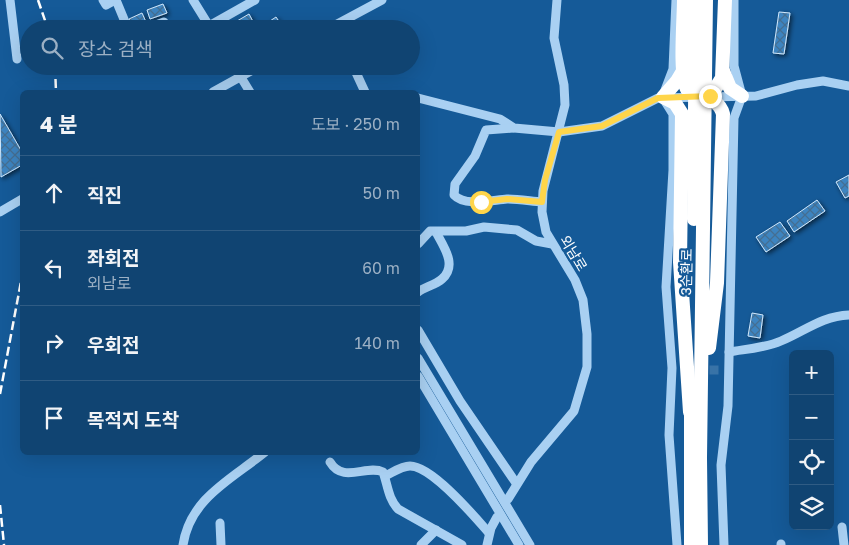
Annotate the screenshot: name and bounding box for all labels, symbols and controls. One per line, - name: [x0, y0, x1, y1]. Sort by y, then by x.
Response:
- search box: [20, 20, 420, 75]
- icon: search: [38, 34, 66, 62]
- text: 장소 검색: [78, 37, 153, 60]
- route end: [699, 85, 722, 108]
- text: 4 분: [40, 111, 78, 137]
- text: 도보 · 250 m: [311, 114, 400, 134]
- icon: ahead: [40, 179, 68, 207]
- text: 직진: [87, 183, 122, 206]
- text: 50 m: [363, 183, 400, 203]
- route start: [470, 191, 493, 214]
- street label: 외남로: [557, 232, 591, 274]
- text: 좌회전: [87, 246, 139, 269]
- street label: 3순환로: [677, 248, 695, 296]
- icon: left: [40, 254, 68, 282]
- text: 60 m: [362, 258, 400, 278]
- text: 외남로: [87, 273, 131, 293]
- icon: right: [40, 329, 68, 357]
- text: 우회전: [87, 333, 139, 356]
- text: 140 m: [354, 333, 400, 353]
- map controls: [789, 350, 834, 530]
- button: +: [789, 350, 834, 395]
- button: −: [789, 395, 834, 440]
- icon: arrive: [40, 404, 68, 432]
- text: 목적지 도착: [87, 408, 179, 431]
- button: locate: [789, 440, 834, 485]
- button: layers: [789, 485, 834, 530]

